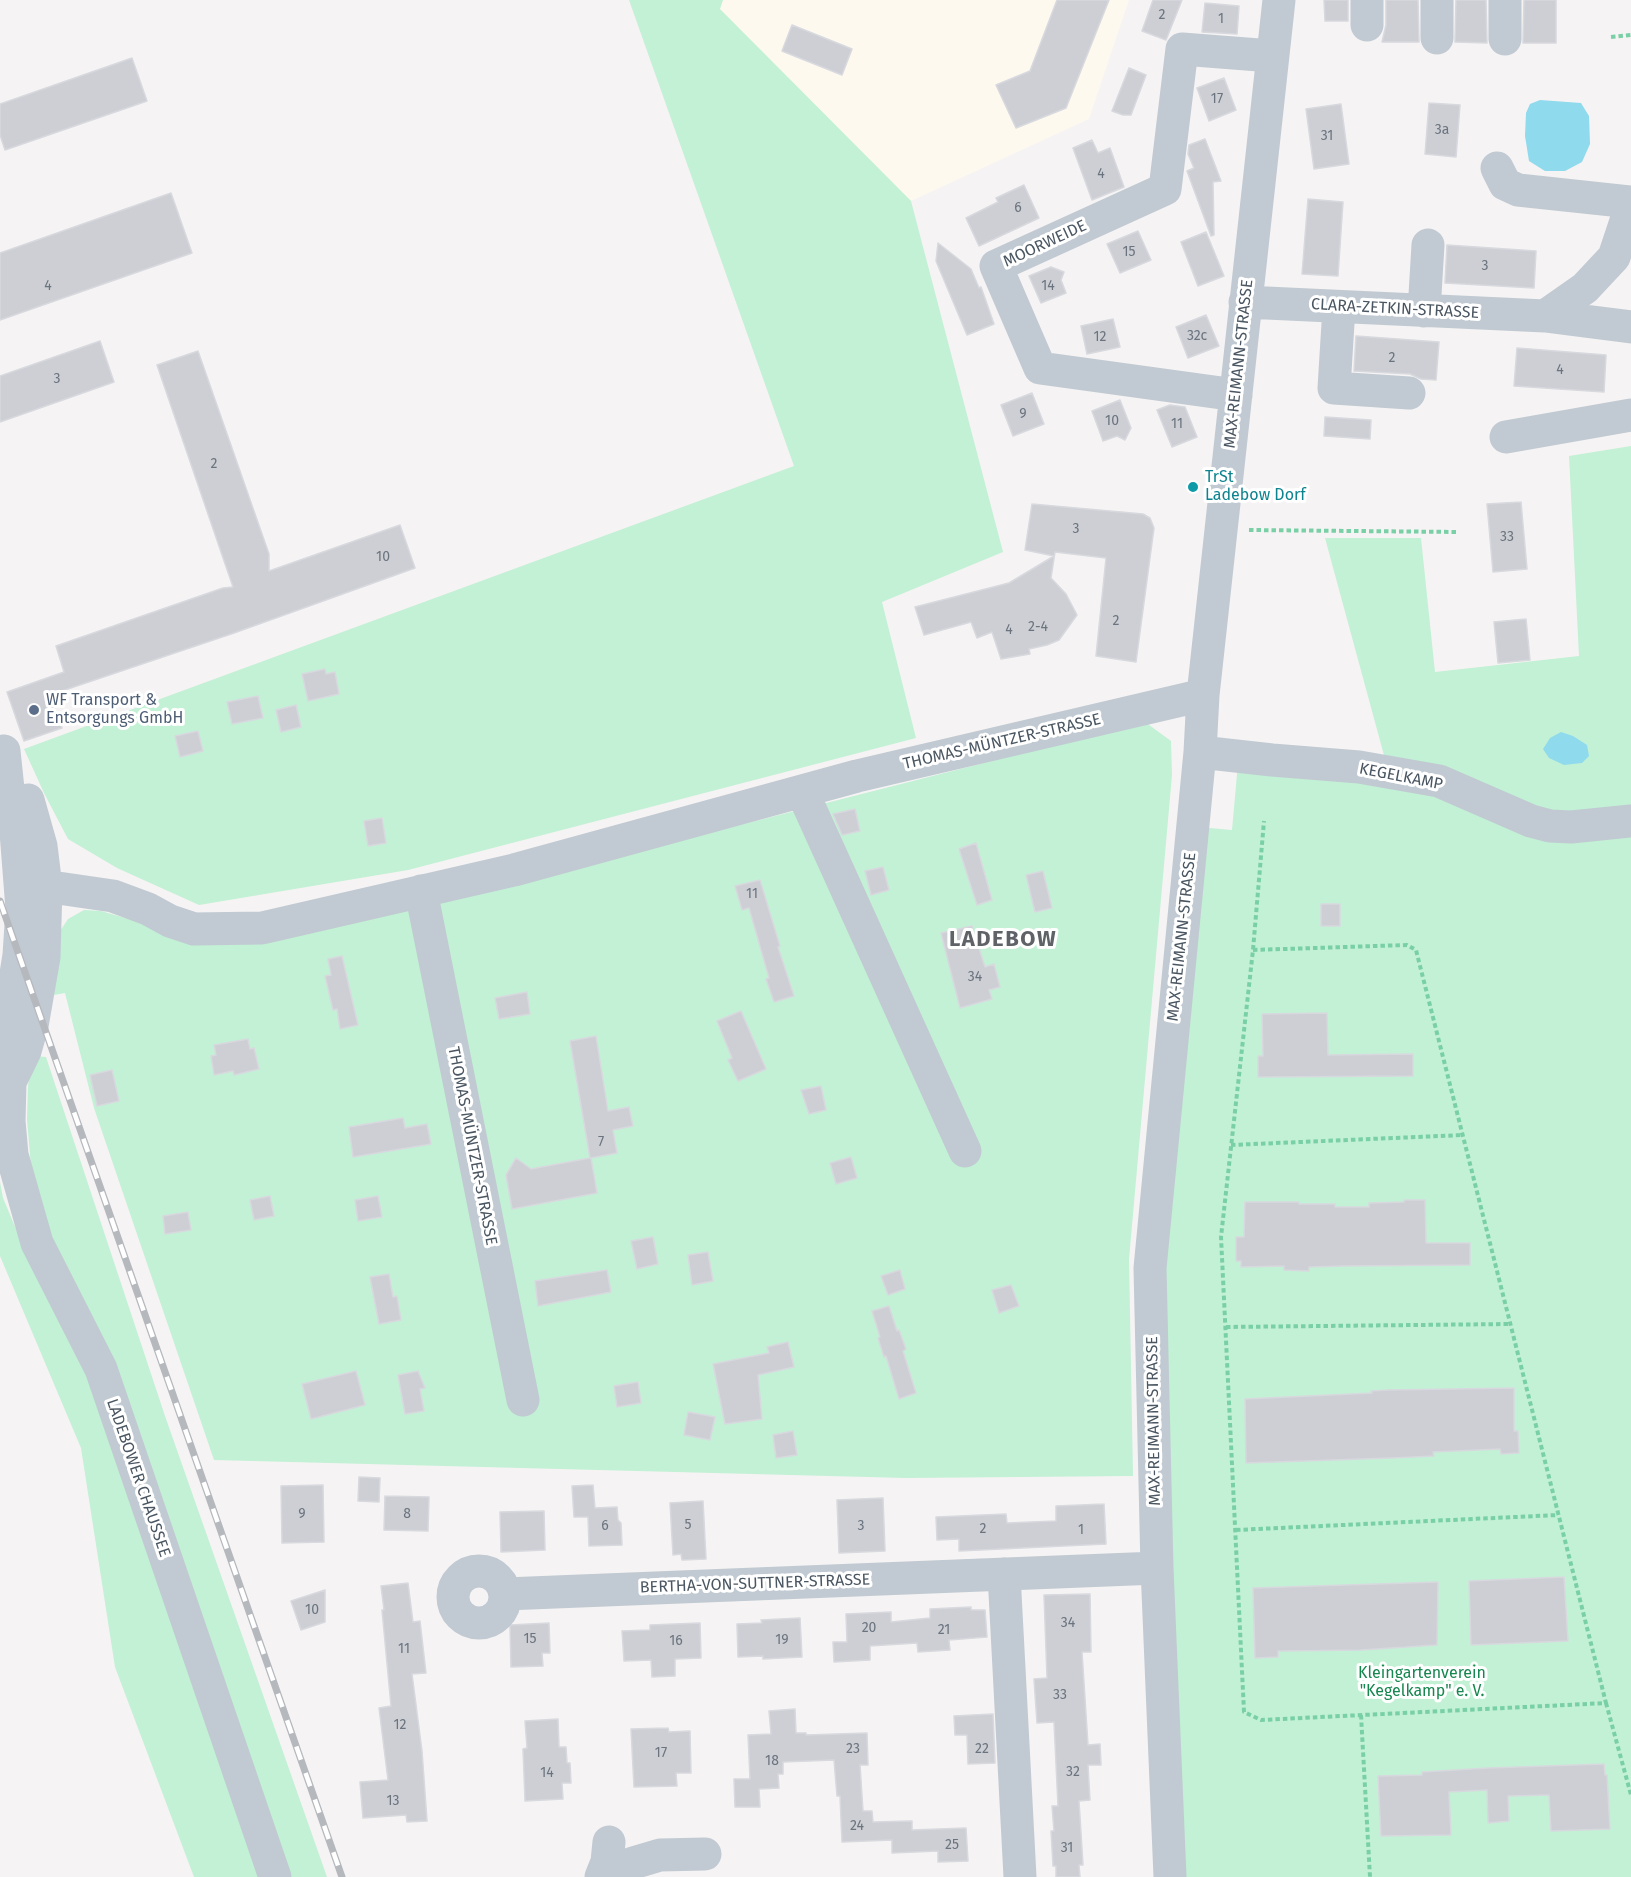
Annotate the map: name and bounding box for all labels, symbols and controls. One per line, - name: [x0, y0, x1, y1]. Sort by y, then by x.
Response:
- house number: 2: [1159, 7, 1165, 23]
- house number: 1: [1218, 11, 1224, 27]
- house number: 17: [1211, 91, 1223, 107]
- house number: 3a: [1435, 122, 1449, 138]
- house number: 31: [1321, 128, 1333, 144]
- house number: 4: [1097, 166, 1105, 182]
- house number: 6: [1014, 200, 1022, 216]
- street label: MOORWEIDE: [1000, 216, 1090, 272]
- house number: 15: [1122, 244, 1136, 260]
- house number: 3: [1482, 258, 1488, 274]
- house number: 4: [44, 278, 52, 294]
- house number: 14: [1041, 278, 1055, 294]
- street label: MAX-REIMANN-STRASSE: [1221, 279, 1257, 449]
- street label: CLARA-ZETKIN-STRASSE: [1311, 295, 1479, 323]
- house number: 32c: [1187, 328, 1207, 344]
- house number: 12: [1094, 329, 1106, 345]
- house number: 2: [1389, 350, 1395, 366]
- house number: 4: [1556, 362, 1564, 378]
- house number: 3: [54, 371, 60, 387]
- house number: 9: [1019, 406, 1027, 422]
- house number: 10: [1105, 413, 1119, 429]
- house number: 11: [1171, 416, 1183, 432]
- house number: 2: [211, 456, 217, 472]
- place label: TrSt Ladebow Dorf: [1205, 468, 1306, 506]
- marker: TrSt Ladebow Dorf: [1186, 480, 1200, 494]
- house number: 3: [1073, 521, 1079, 537]
- house number: 33: [1500, 529, 1514, 545]
- house number: 10: [376, 549, 390, 565]
- house number: 2: [1113, 613, 1119, 629]
- house number: 2-4: [1028, 619, 1048, 635]
- house number: 4: [1005, 622, 1013, 638]
- place label: WF Transport & Entsorgungs GmbH: [46, 691, 183, 729]
- marker: WF Transport & Entsorgungs GmbH: [27, 703, 41, 717]
- street label: THOMAS-MÜNTZER-STRASSE: [901, 710, 1103, 774]
- street label: KEGELKAMP: [1358, 759, 1444, 795]
- street label: MAX-REIMANN-STRASSE: [1164, 852, 1200, 1022]
- house number: 11: [746, 886, 758, 902]
- district label: LADEBOW: [949, 927, 1057, 953]
- house number: 34: [968, 969, 982, 985]
- street label: THOMAS-MÜNTZER-STRASSE: [443, 1045, 501, 1247]
- house number: 7: [598, 1134, 604, 1150]
- street label: MAX-REIMANN-STRASSE: [1143, 1336, 1165, 1506]
- street label: LADEBOWER CHAUSSEE: [102, 1396, 174, 1560]
- house number: 9: [298, 1506, 306, 1522]
- house number: 8: [403, 1506, 411, 1522]
- house number: 5: [684, 1517, 692, 1533]
- house number: 6: [601, 1518, 609, 1534]
- house number: 3: [858, 1518, 864, 1534]
- house number: 2: [980, 1521, 986, 1537]
- house number: 1: [1078, 1522, 1084, 1538]
- street label: BERTHA-VON-SUTTNER-STRASSE: [640, 1570, 870, 1598]
- house number: 10: [305, 1602, 319, 1618]
- house number: 34: [1061, 1615, 1075, 1631]
- house number: 20: [862, 1620, 876, 1636]
- house number: 21: [938, 1622, 950, 1638]
- house number: 15: [523, 1631, 537, 1647]
- house number: 19: [775, 1632, 789, 1648]
- house number: 16: [669, 1633, 683, 1649]
- house number: 11: [398, 1641, 410, 1657]
- park label: Kleingartenverein "Kegelkamp" e. V.: [1358, 1664, 1486, 1702]
- house number: 33: [1053, 1687, 1067, 1703]
- house number: 12: [394, 1717, 406, 1733]
- house number: 23: [846, 1741, 860, 1757]
- house number: 22: [975, 1741, 989, 1757]
- house number: 17: [655, 1745, 667, 1761]
- house number: 18: [765, 1753, 779, 1769]
- house number: 32: [1066, 1764, 1080, 1780]
- house number: 14: [540, 1765, 554, 1781]
- house number: 13: [386, 1793, 400, 1809]
- house number: 24: [850, 1818, 864, 1834]
- house number: 25: [945, 1837, 959, 1853]
- house number: 31: [1061, 1840, 1073, 1856]

